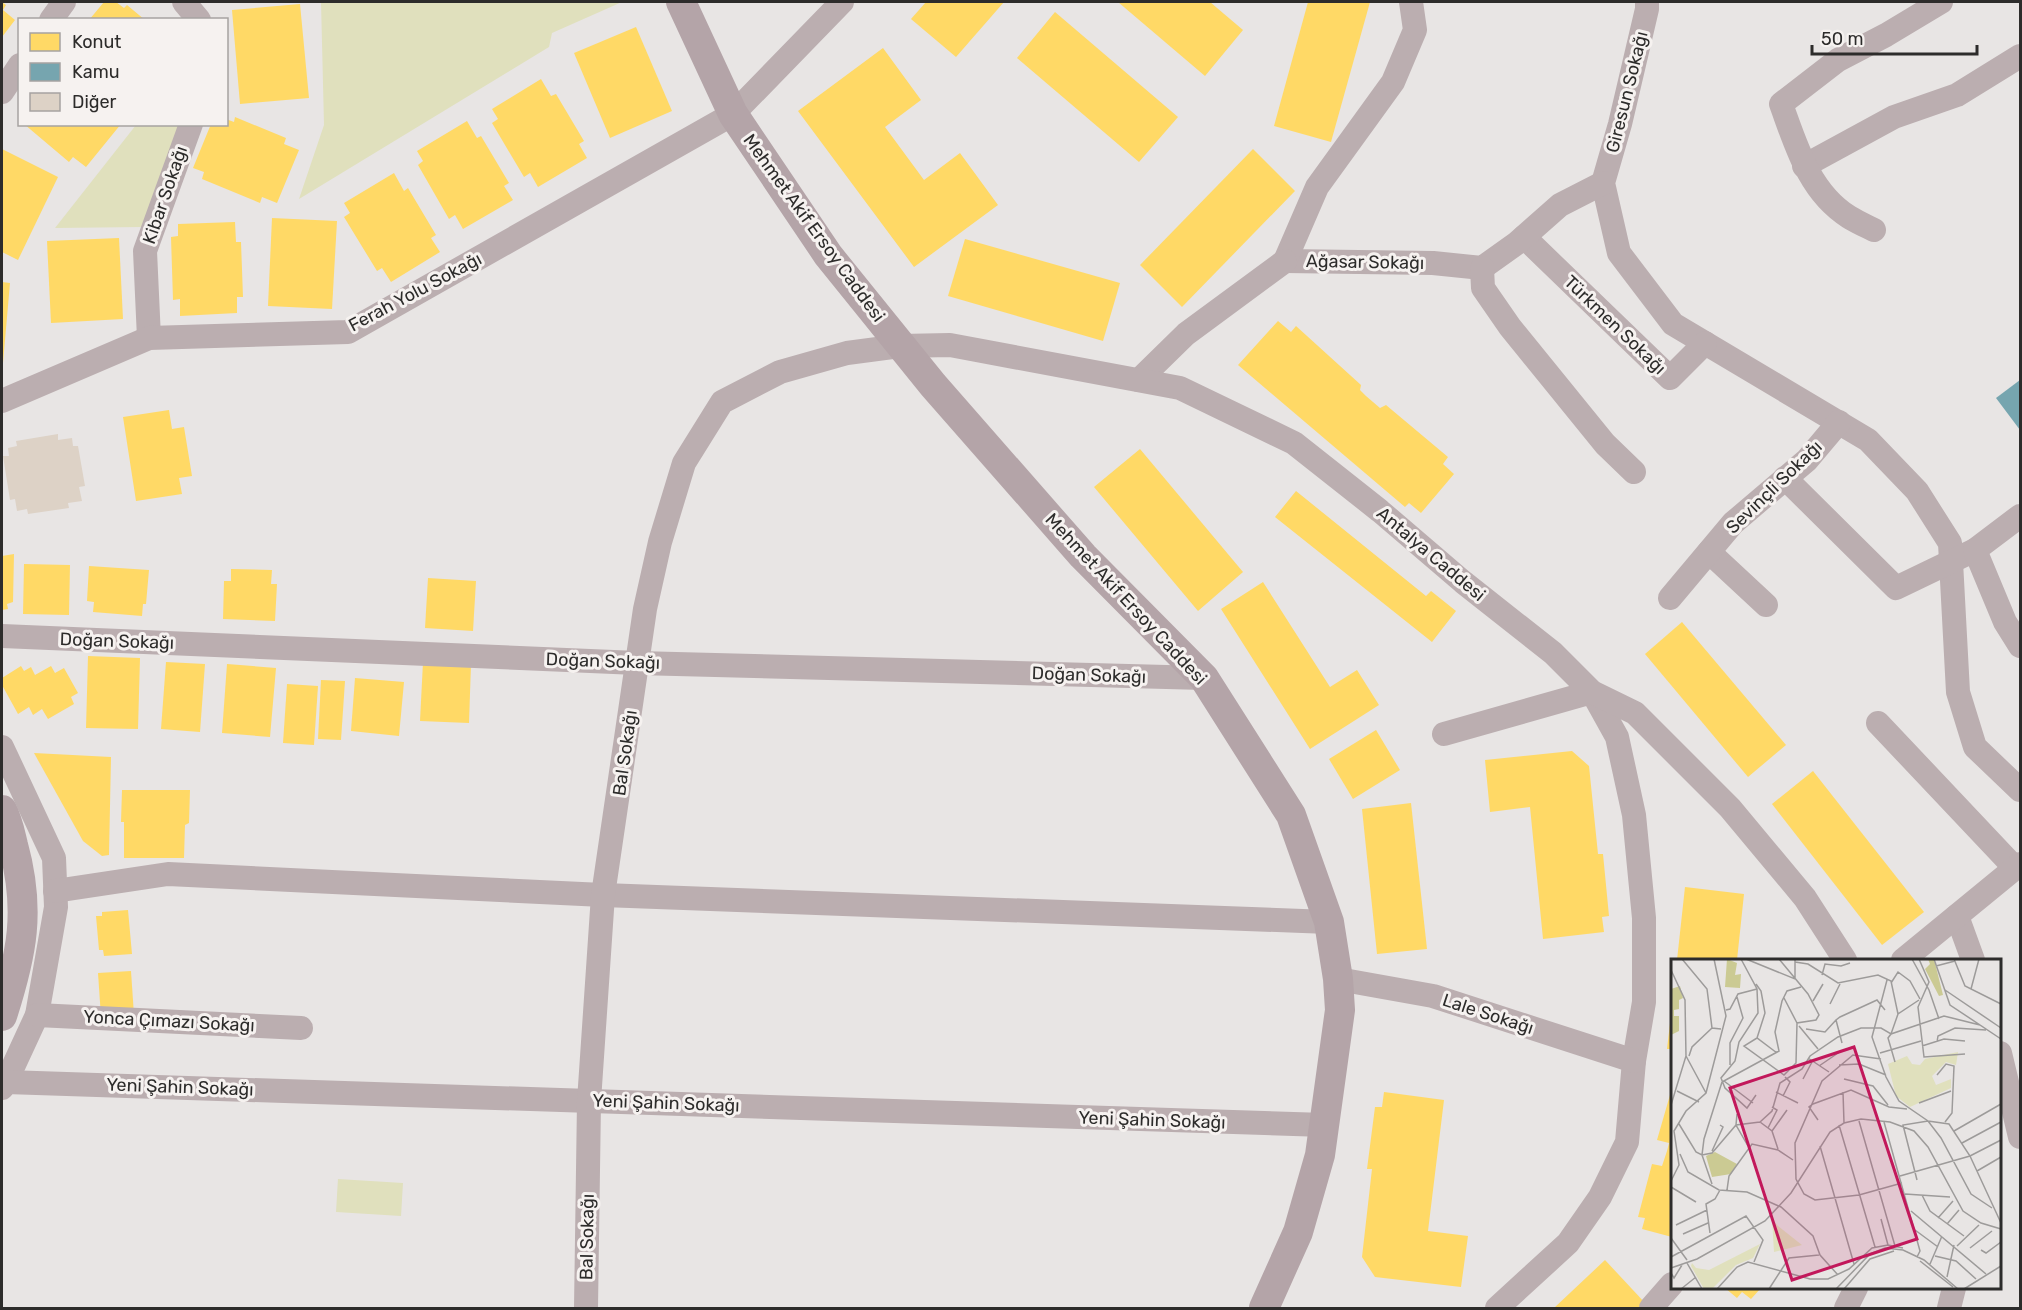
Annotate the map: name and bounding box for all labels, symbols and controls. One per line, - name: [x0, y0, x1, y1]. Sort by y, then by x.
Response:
- legend: [18, 18, 228, 126]
- scale bar: [1812, 18, 1977, 56]
- text: 50 m: [1821, 28, 1864, 50]
- street label: Giresun Sokağı: [1601, 29, 1653, 155]
- text: Konut: [72, 31, 121, 53]
- text: Kamu: [72, 61, 119, 83]
- text: Diğer: [72, 91, 117, 113]
- street label: Mehmet Akif Ersoy Caddesi: [738, 130, 890, 326]
- street label: Kibar Sokağı: [138, 143, 192, 247]
- street label: Ferah Yolu Sokağı: [345, 248, 485, 336]
- street label: Ağasar Sokağı: [1306, 250, 1424, 274]
- street label: Türkmen Sokağı: [1560, 271, 1670, 379]
- street label: Sevinçli Sokağı: [1721, 436, 1827, 538]
- street label: Antalya Caddesi: [1372, 502, 1490, 606]
- street label: Mehmet Akif Ersoy Caddesi: [1041, 509, 1211, 689]
- street label: Doğan Sokağı: [59, 628, 175, 654]
- street label: Doğan Sokağı: [545, 648, 661, 674]
- street label: Doğan Sokağı: [1031, 662, 1147, 688]
- street label: Bal Sokağı: [608, 709, 642, 797]
- inset map: [1671, 959, 2001, 1289]
- street label: Lale Sokağı: [1440, 989, 1536, 1039]
- street label: Yonca Çımazı Sokağı: [83, 1006, 255, 1036]
- street label: Yeni Şahin Sokağı: [106, 1073, 254, 1101]
- street label: Yeni Şahin Sokağı: [592, 1089, 740, 1117]
- street label: Yeni Şahin Sokağı: [1078, 1106, 1226, 1134]
- street label: Bal Sokağı: [575, 1194, 599, 1280]

